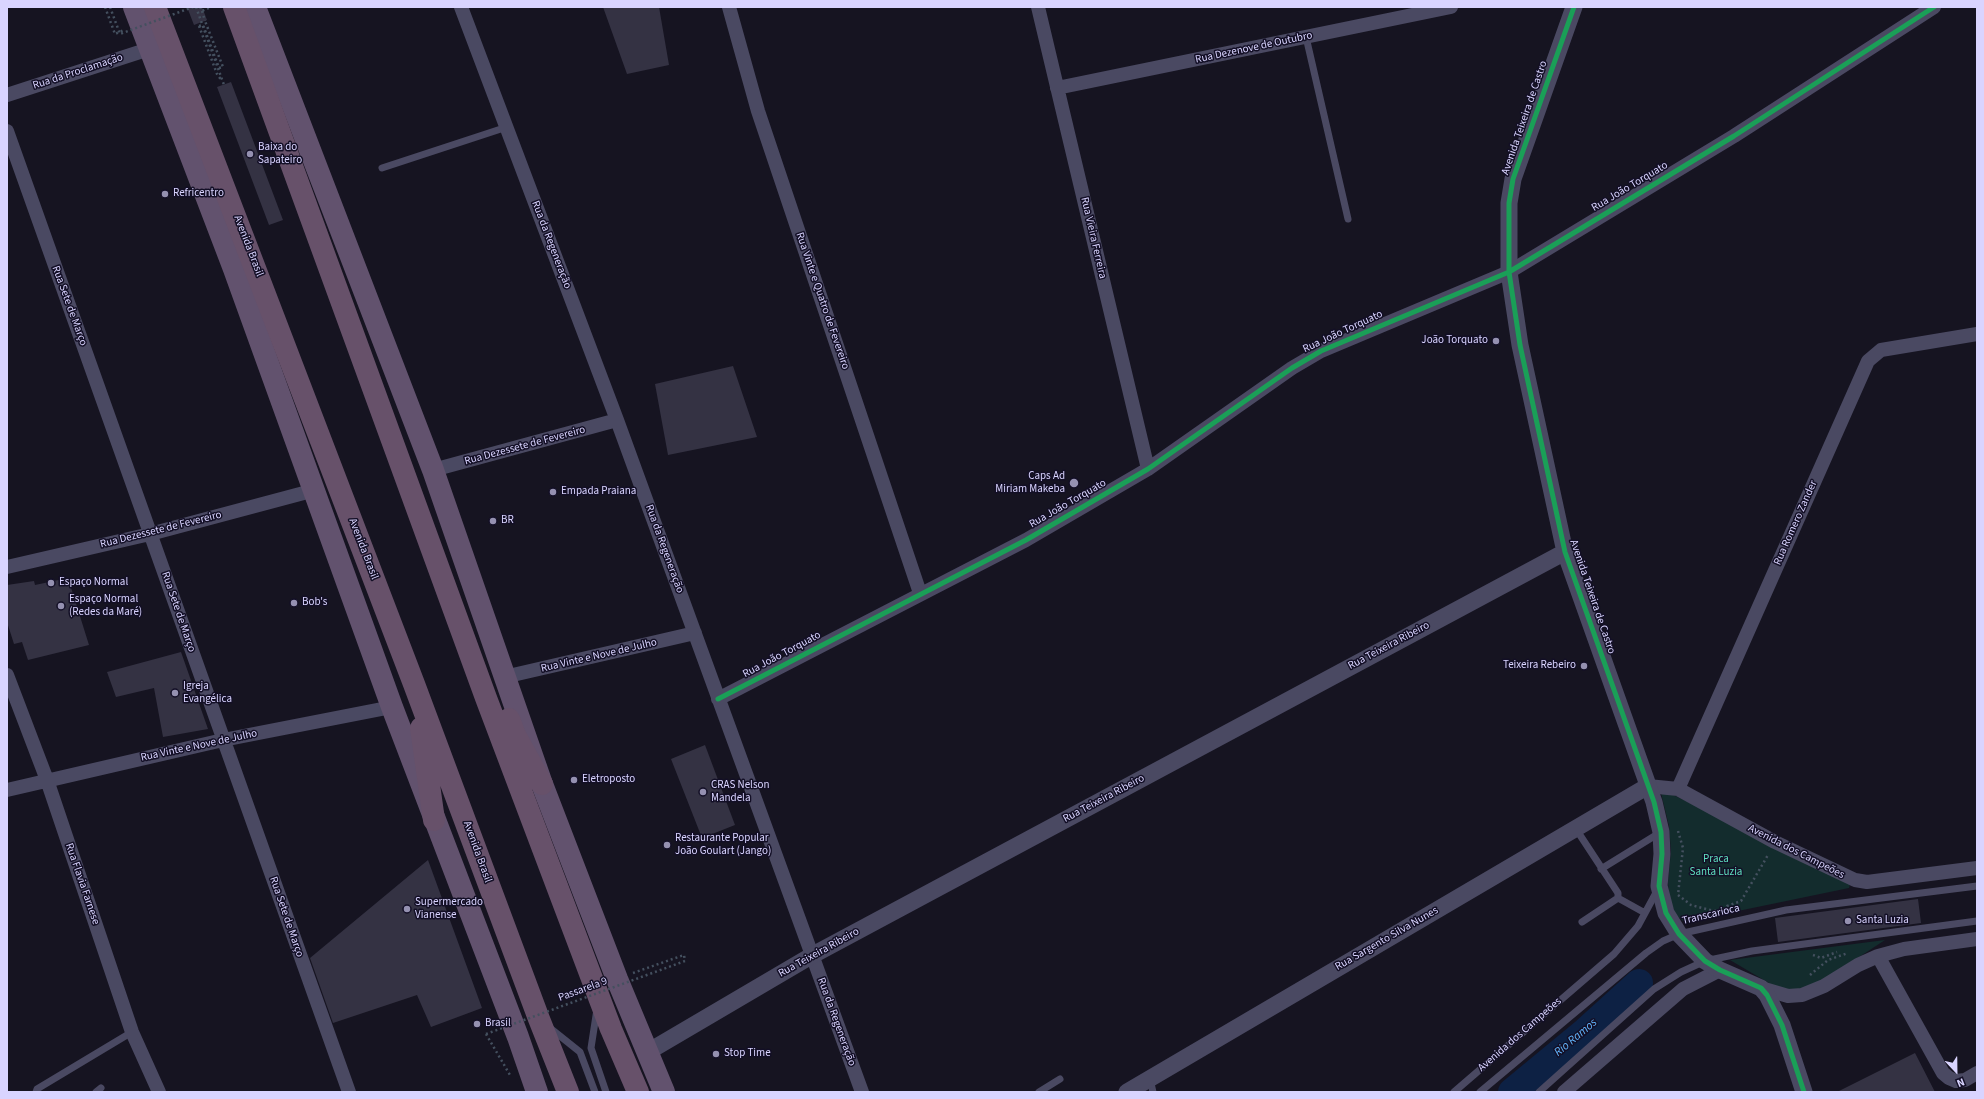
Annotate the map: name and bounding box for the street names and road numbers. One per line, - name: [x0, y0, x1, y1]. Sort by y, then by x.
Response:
- street label: Rua Dezenove de Outubro: [1194, 29, 1314, 67]
- street label: Rua da Proclamação: [31, 51, 125, 93]
- street label: Avenida Teixeira de Castro: [1499, 59, 1551, 177]
- street label: Rua João Torquato: [1589, 159, 1671, 215]
- street label: Rua Vieira Ferreira: [1077, 196, 1109, 280]
- street label: Rua da Regeneração: [528, 199, 574, 291]
- street label: Avenida Brasil: [230, 213, 266, 279]
- street label: Rua Vinte e Quatro de Fevereiro: [792, 231, 852, 371]
- street label: Rua Sete de Março: [48, 264, 90, 348]
- street label: Rua João Torquato: [1301, 308, 1385, 356]
- street label: Rua Dezessete de Fevereiro: [463, 423, 587, 469]
- street label: Rua João Torquato: [1027, 477, 1109, 531]
- street label: Rua Romero Zander: [1771, 479, 1821, 567]
- street label: Rua da Regeneração: [642, 503, 686, 595]
- street label: Rua Dezessete de Fevereiro: [99, 509, 223, 551]
- street label: Avenida Brasil: [345, 516, 381, 582]
- street label: Avenida Teixeira de Castro: [1566, 538, 1618, 656]
- street label: Rua Sete de Março: [158, 570, 198, 654]
- street label: Rua Teixeira Ribeiro: [1346, 619, 1432, 673]
- street label: Rua João Torquato: [741, 629, 823, 681]
- street label: Rua Vinte e Nove de Julho: [540, 636, 658, 676]
- street label: Rua Vinte e Nove de Julho: [140, 727, 258, 765]
- street label: Rua Teixeira Ribeiro: [1061, 772, 1147, 826]
- street label: Avenida Brasil: [460, 819, 494, 885]
- street label: Avenida dos Campeões: [1746, 822, 1846, 882]
- street label: Rua Flavia Farnese: [62, 842, 102, 926]
- street label: Rua Sete de Março: [266, 875, 306, 959]
- street label: Transcarioca: [1681, 902, 1741, 928]
- street label: Rua Sargento Silva Nunes: [1333, 904, 1441, 974]
- street label: Rua Teixeira Ribeiro: [776, 925, 862, 981]
- street label: Passarela 9: [557, 975, 609, 1005]
- street label: Rua da Regeneração: [814, 976, 858, 1068]
- street label: Avenida dos Campeões: [1476, 995, 1564, 1075]

